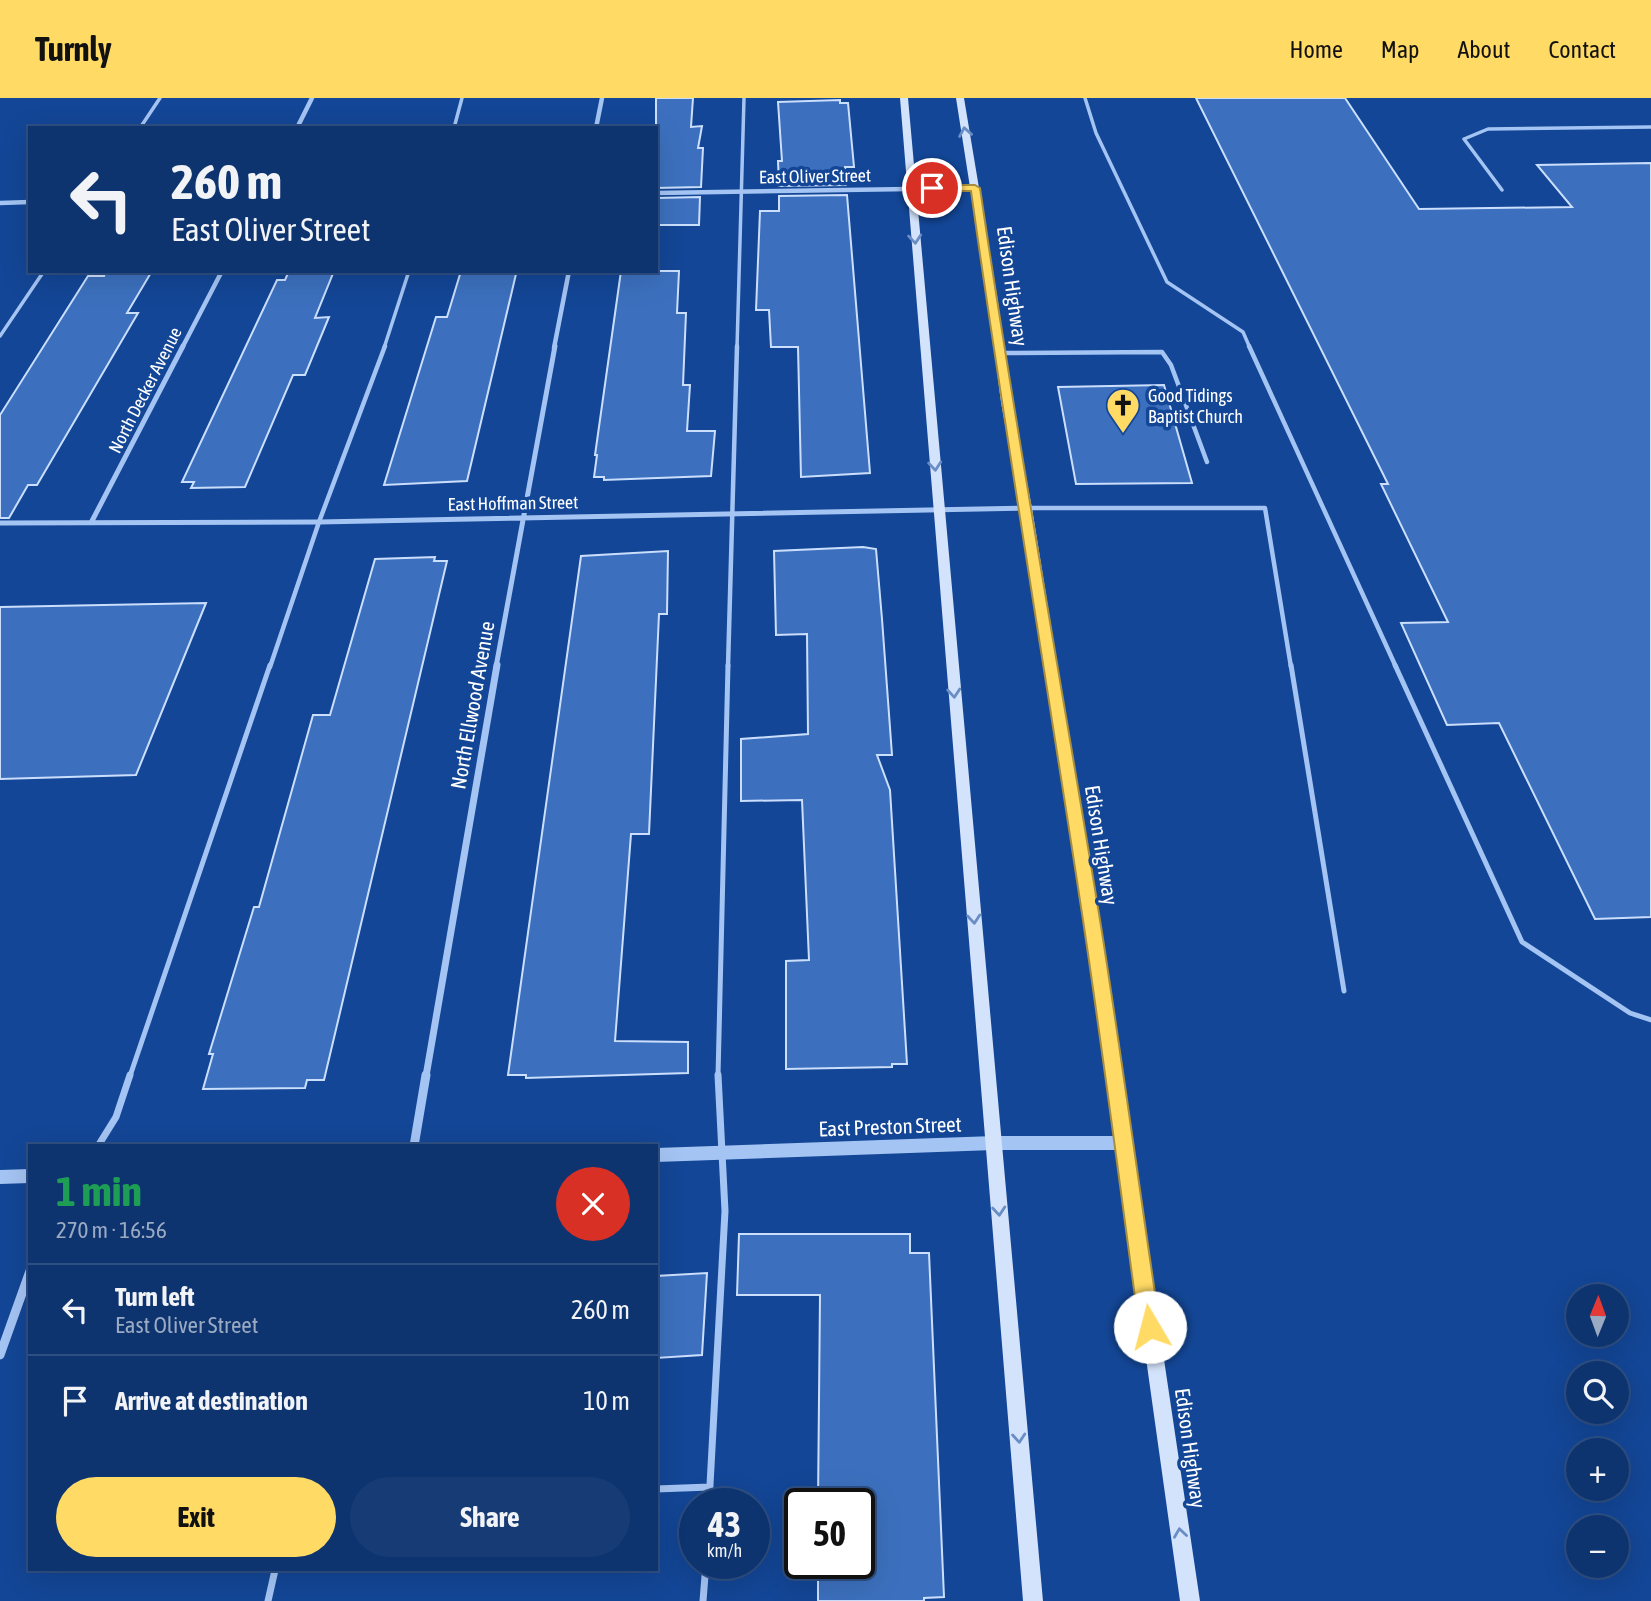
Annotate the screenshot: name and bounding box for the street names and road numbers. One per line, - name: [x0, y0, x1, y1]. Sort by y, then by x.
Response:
- street label: East Oliver Street: [759, 165, 871, 187]
- street label: Edison Highway: [993, 224, 1033, 348]
- street label: North Decker Avenue: [104, 323, 186, 457]
- street label: East Hoffman Street: [447, 491, 579, 515]
- street label: North Ellwood Avenue: [445, 619, 499, 791]
- street label: Edison Highway: [1081, 783, 1123, 907]
- street label: East Preston Street: [818, 1112, 962, 1140]
- street label: Edison Highway: [1171, 1386, 1211, 1510]

